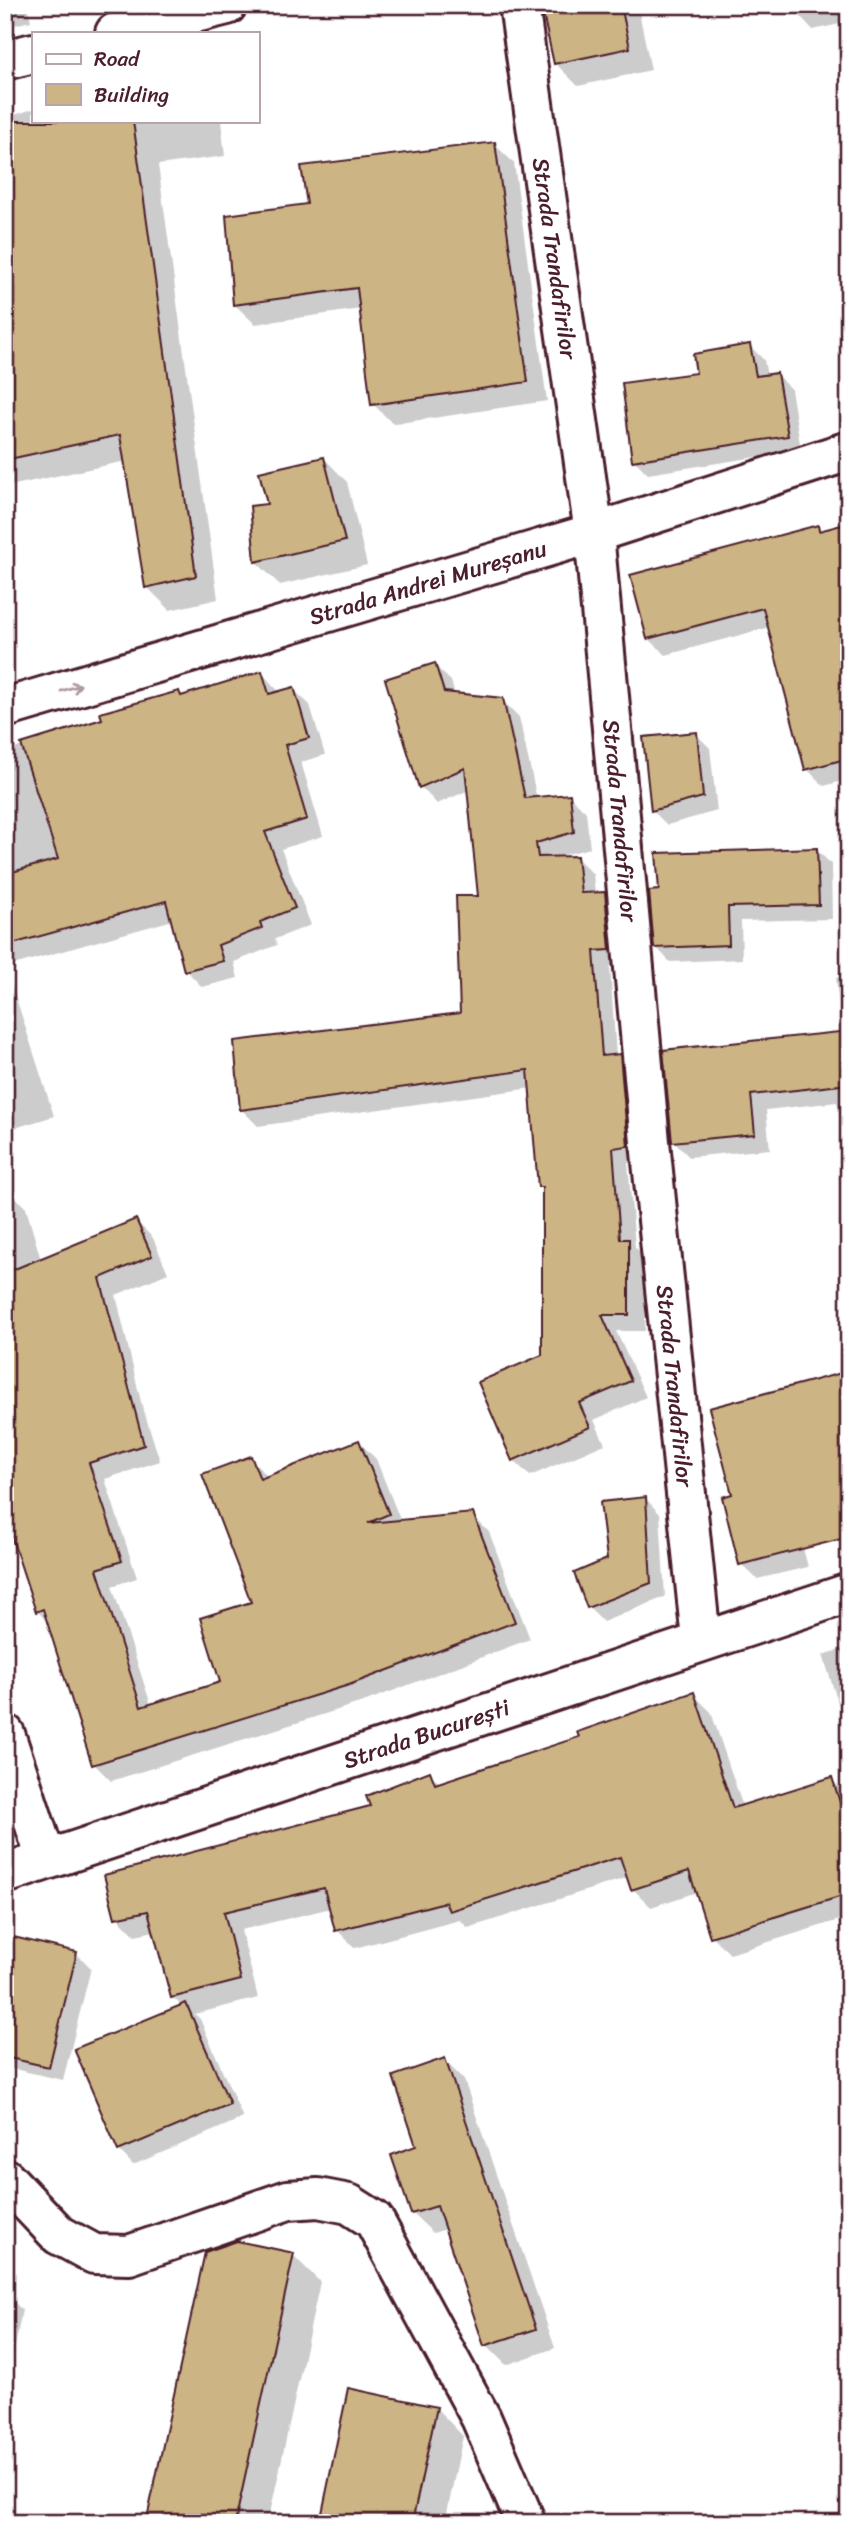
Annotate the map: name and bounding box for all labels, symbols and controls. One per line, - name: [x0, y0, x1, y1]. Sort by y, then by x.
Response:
- legend: [32, 32, 259, 122]
- text: Road: [94, 40, 141, 78]
- text: Building: [94, 76, 170, 114]
- street label: Strada Trandafirilor: [520, 155, 589, 364]
- street label: Strada Andrei Mureșanu: [304, 528, 552, 638]
- one-way arrow: [59, 681, 81, 694]
- street label: Strada Trandafirilor: [590, 718, 650, 925]
- street label: Strada Trandafirilor: [644, 1283, 705, 1491]
- street label: Strada București: [338, 1687, 516, 1781]

